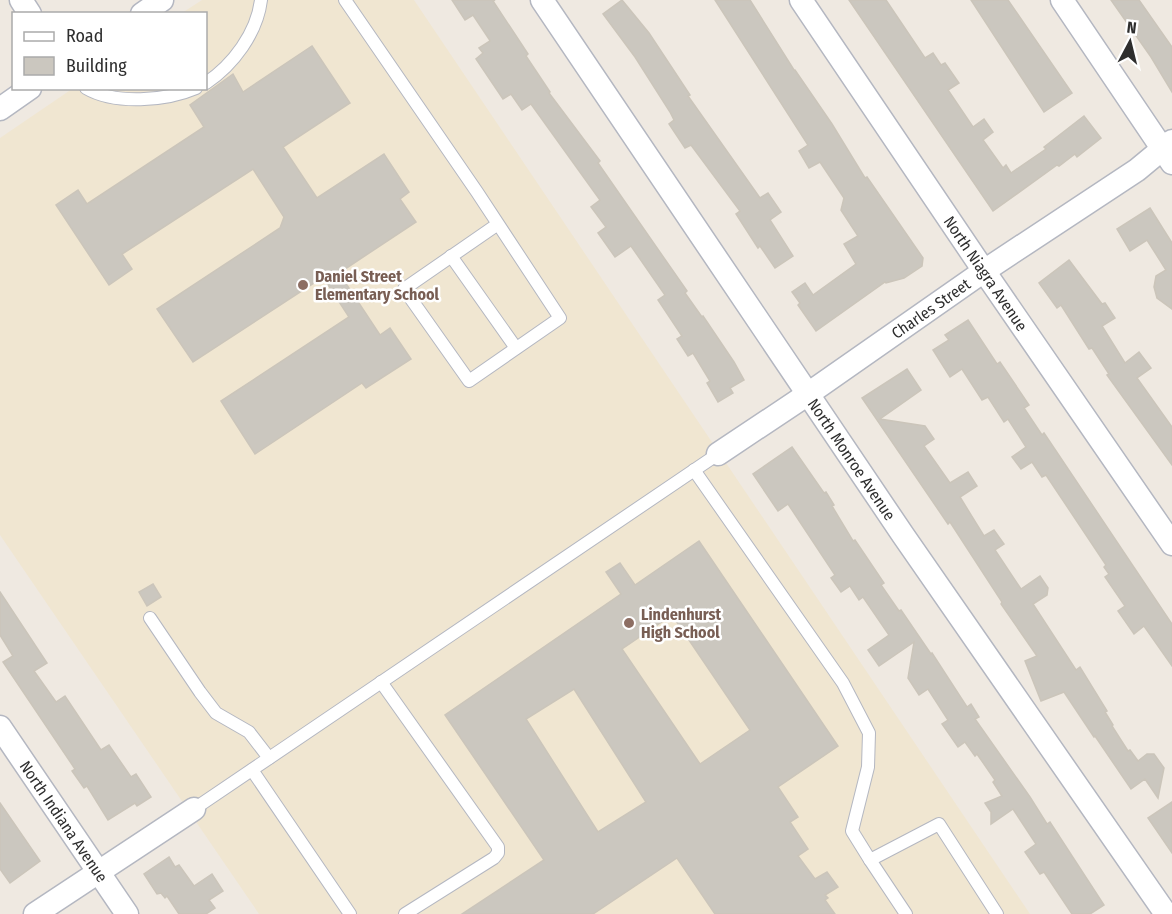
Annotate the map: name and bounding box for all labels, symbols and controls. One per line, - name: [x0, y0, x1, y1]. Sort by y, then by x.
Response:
- legend: [12, 12, 207, 90]
- north arrow: [1100, 12, 1160, 72]
- text: N: [1126, 18, 1138, 38]
- text: Road: [66, 25, 103, 47]
- text: Building: [66, 55, 127, 77]
- street label: North Niagra Avenue: [940, 213, 1031, 335]
- place label: Daniel Street Elementary School: [315, 267, 440, 304]
- street label: Charles Street: [888, 274, 975, 343]
- marker: Daniel Street Elementary School: [296, 278, 310, 292]
- street label: North Monroe Avenue: [804, 395, 899, 524]
- place label: Lindenhurst High School: [641, 605, 722, 642]
- marker: Lindenhurst High School: [622, 616, 636, 630]
- street label: North Indiana Avenue: [16, 757, 112, 886]

